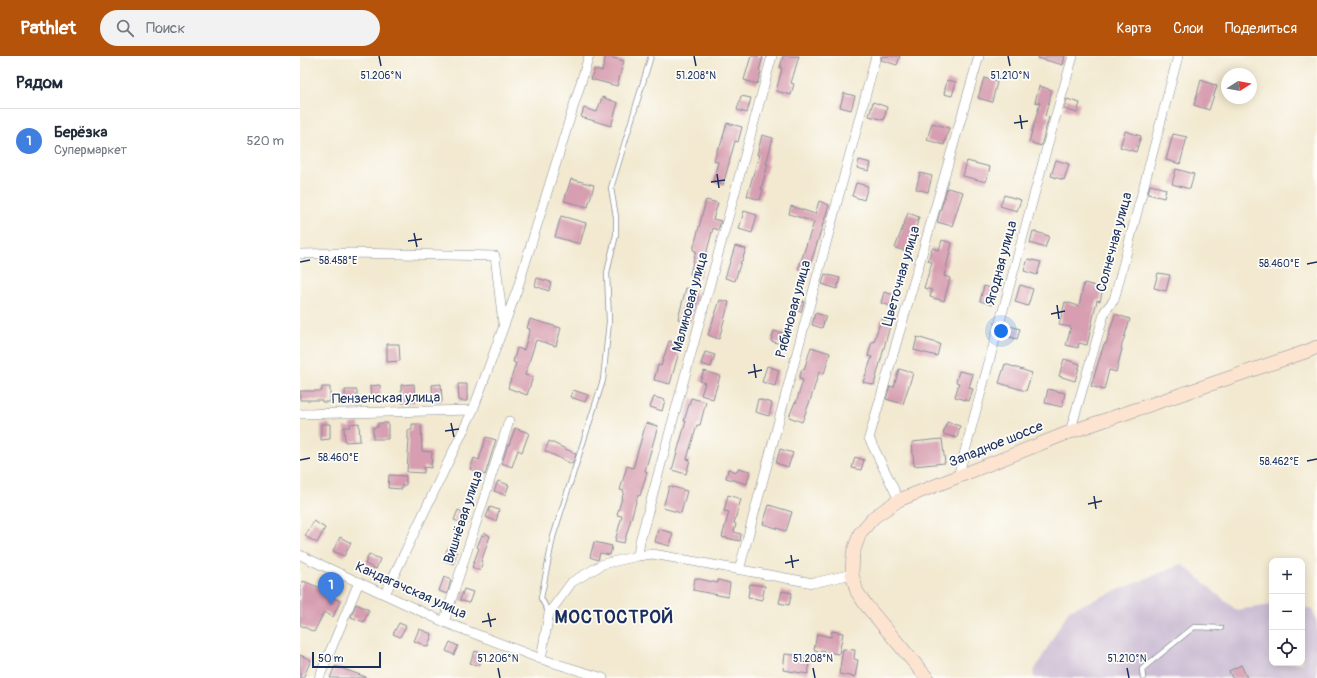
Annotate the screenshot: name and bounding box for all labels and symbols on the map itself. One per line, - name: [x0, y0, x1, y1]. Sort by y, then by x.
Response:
- north arrow: [1221, 68, 1257, 104]
- text: 51.206°N: [361, 70, 402, 82]
- text: 51.208°N: [676, 70, 716, 82]
- text: 51.210°N: [991, 70, 1030, 82]
- street label: Солнечная улица: [1093, 190, 1135, 294]
- street label: Ягодная улица: [982, 219, 1020, 307]
- street label: Цветочная улица: [879, 224, 923, 328]
- street label: Малиновая улица: [669, 250, 711, 354]
- text: 58.458°E: [319, 255, 357, 267]
- street label: Рябиновая улица: [772, 258, 814, 360]
- text: 58.460°E: [1259, 258, 1299, 270]
- your location: [991, 321, 1011, 341]
- street label: Пензенская улица: [332, 389, 440, 407]
- street label: Западное шоссе: [946, 417, 1046, 471]
- text: 58.460°E: [318, 452, 358, 464]
- text: 58.462°E: [1259, 456, 1299, 468]
- street label: Вишнёвая улица: [440, 468, 486, 566]
- street label: Кандагачская улица: [353, 558, 469, 622]
- pin: 1: [318, 572, 344, 605]
- district label: МОСТОСТРОЙ: [554, 606, 674, 629]
- scale bar: [312, 650, 381, 669]
- text: 51.206°N: [478, 653, 519, 665]
- text: 51.208°N: [793, 653, 833, 665]
- text: 51.210°N: [1108, 653, 1147, 665]

